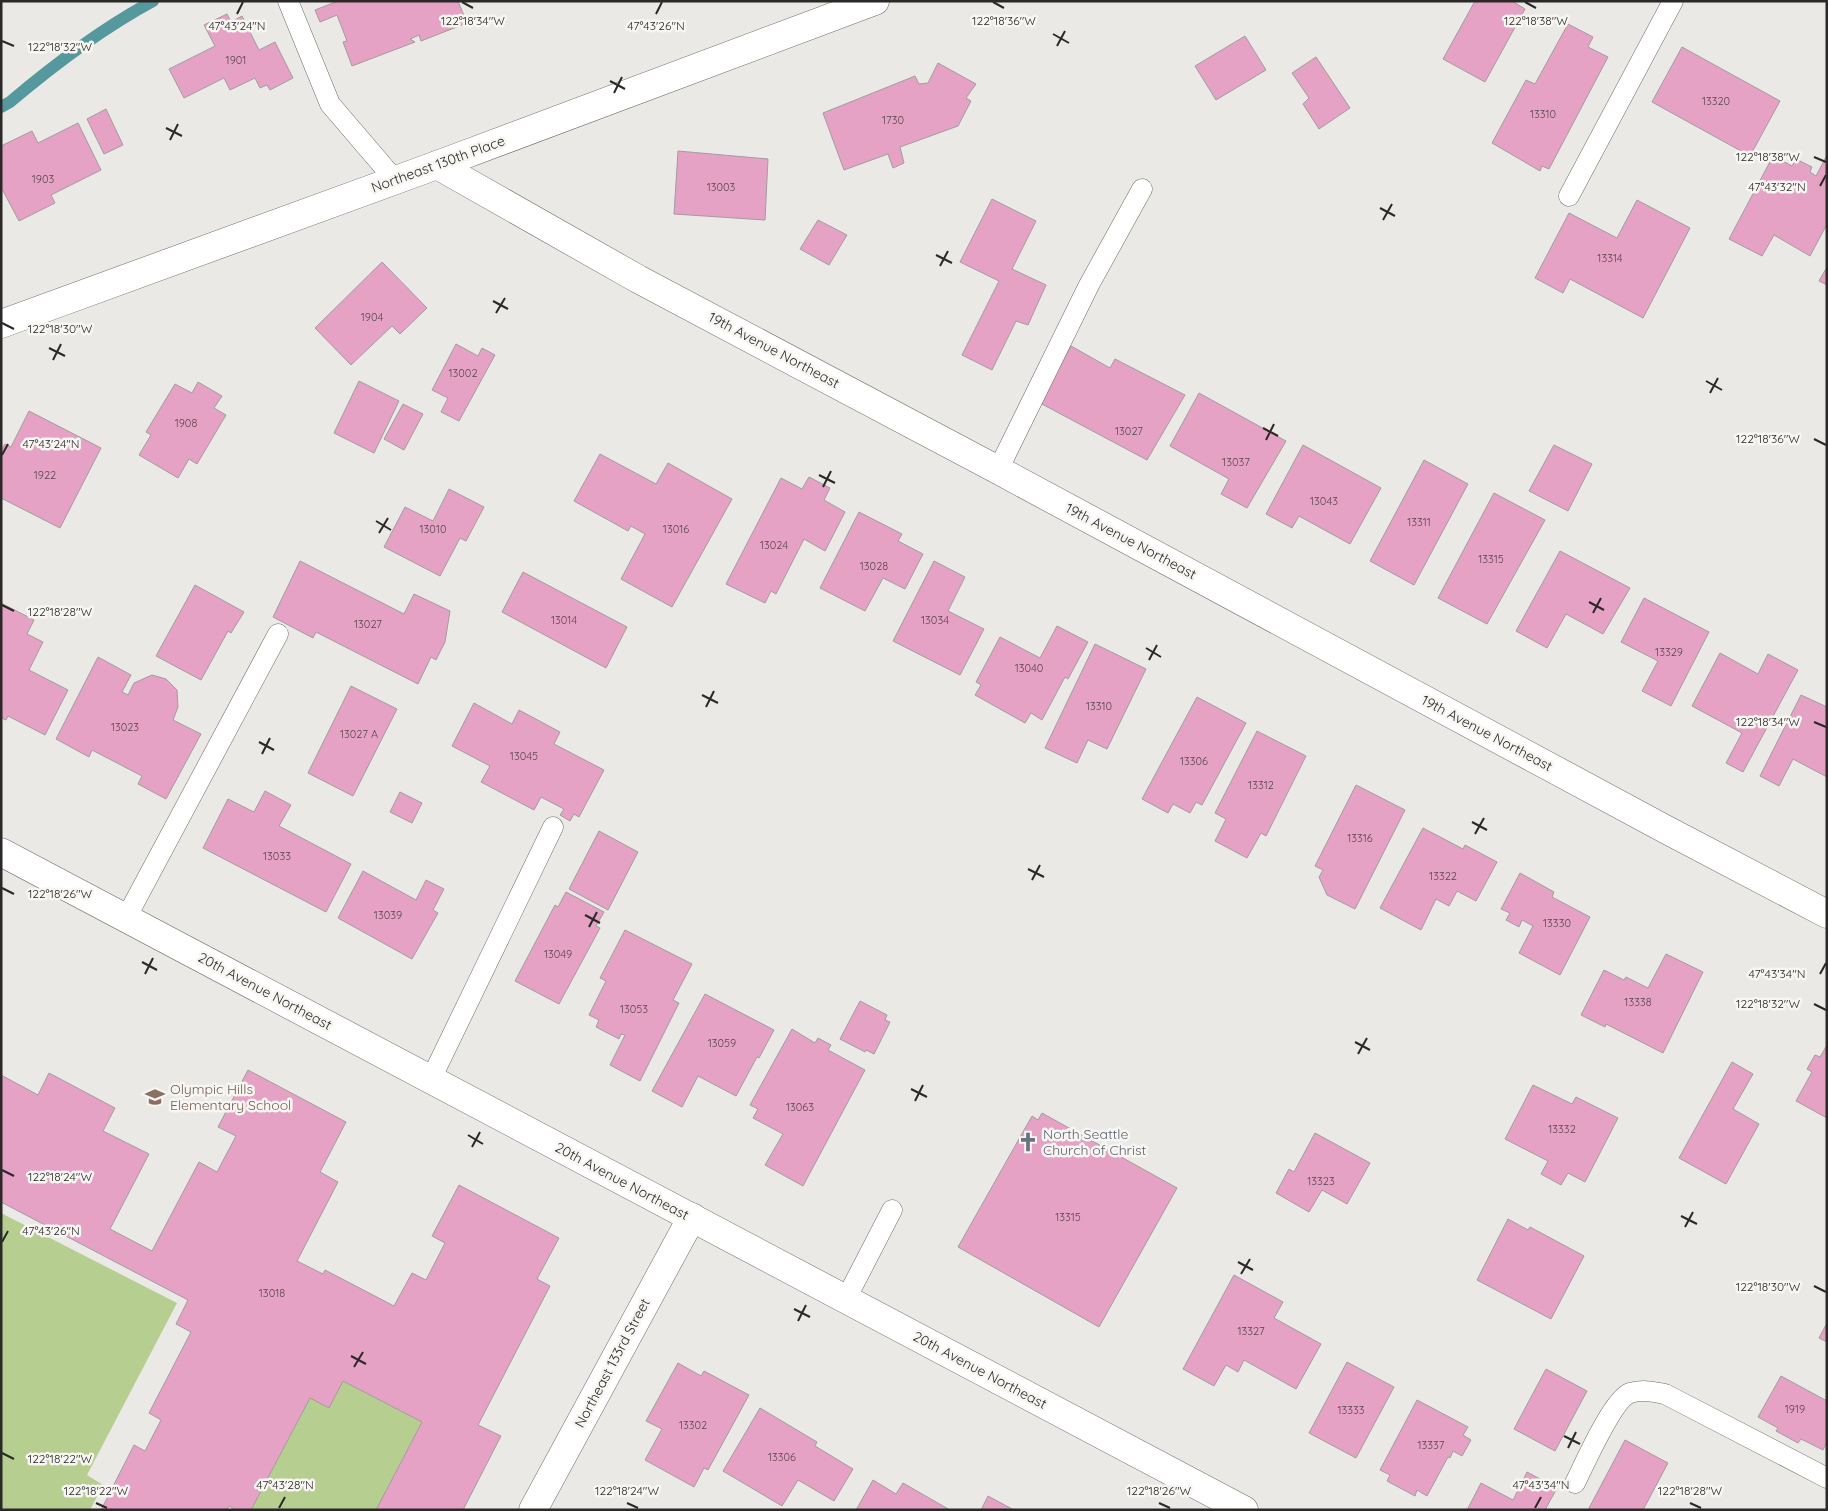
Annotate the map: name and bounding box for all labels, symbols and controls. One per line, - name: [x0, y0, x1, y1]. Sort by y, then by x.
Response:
- text: 122°18'34"W: [441, 13, 505, 28]
- text: 122°18'36"W: [972, 13, 1036, 28]
- text: 122°18'38"W: [1504, 13, 1568, 28]
- text: 47°43'24"N: [208, 18, 266, 33]
- text: 47°43'26"N: [627, 18, 685, 33]
- text: 122°18'32"W: [28, 39, 92, 54]
- house number: 1901: [226, 53, 246, 67]
- house number: 13320: [1702, 94, 1730, 108]
- house number: 13310: [1530, 107, 1556, 121]
- house number: 1730: [882, 113, 904, 127]
- street label: Northeast 130th Place: [369, 131, 507, 197]
- text: 122°18'38"W: [1736, 149, 1800, 164]
- house number: 1903: [32, 172, 54, 186]
- text: 47°43'32"N: [1748, 179, 1806, 194]
- house number: 13003: [707, 180, 736, 194]
- house number: 13314: [1597, 251, 1623, 265]
- street label: 19th Avenue Northeast: [705, 308, 843, 392]
- house number: 1904: [361, 310, 383, 324]
- text: 122°18'30"W: [28, 321, 93, 336]
- house number: 13002: [448, 366, 478, 380]
- house number: 1908: [175, 416, 197, 430]
- house number: 13027: [1115, 424, 1143, 438]
- text: 122°18'36"W: [1736, 431, 1800, 446]
- text: 47°43'24"N: [22, 436, 80, 451]
- house number: 13037: [1222, 455, 1250, 469]
- house number: 1922: [34, 468, 56, 482]
- house number: 13043: [1310, 494, 1338, 508]
- street label: 19th Avenue Northeast: [1062, 499, 1200, 583]
- house number: 13311: [1407, 515, 1431, 529]
- house number: 13010: [420, 522, 447, 536]
- house number: 13016: [663, 522, 689, 536]
- house number: 13024: [760, 538, 788, 552]
- house number: 13315: [1478, 552, 1504, 566]
- house number: 13028: [860, 559, 888, 573]
- text: 122°18'28"W: [28, 604, 93, 619]
- house number: 13014: [551, 613, 577, 627]
- house number: 13034: [921, 613, 949, 627]
- house number: 13027: [354, 617, 382, 631]
- house number: 13329: [1655, 645, 1683, 659]
- house number: 13040: [1015, 661, 1043, 675]
- street label: 19th Avenue Northeast: [1418, 691, 1556, 775]
- house number: 13310: [1086, 699, 1112, 713]
- text: 122°18'34"W: [1736, 714, 1800, 729]
- house number: 13023: [111, 720, 139, 734]
- house number: 13027 A: [340, 727, 378, 741]
- house number: 13045: [510, 749, 538, 763]
- house number: 13306: [1180, 754, 1208, 768]
- house number: 13312: [1248, 778, 1274, 792]
- house number: 13316: [1347, 831, 1373, 845]
- house number: 13033: [263, 849, 291, 863]
- house number: 13322: [1429, 869, 1457, 883]
- text: 122°18'26"W: [28, 886, 93, 901]
- house number: 13039: [374, 908, 402, 922]
- house number: 13330: [1543, 916, 1571, 930]
- house number: 13049: [544, 947, 572, 961]
- street label: 20th Avenue Northeast: [195, 948, 335, 1034]
- text: 47°43'34"N: [1749, 966, 1805, 981]
- house number: 13338: [1624, 995, 1652, 1009]
- text: 122°18'32"W: [1736, 996, 1800, 1011]
- house number: 13053: [620, 1002, 648, 1016]
- house number: 13059: [708, 1036, 736, 1050]
- place label: Olympic Hills Elementary School: [170, 1080, 291, 1114]
- school or university icon: Olympic Hills Elementary School: [144, 1086, 166, 1108]
- house number: 13063: [786, 1100, 814, 1114]
- house number: 13332: [1548, 1122, 1576, 1136]
- place label: North Seattle Church of Christ: [1043, 1125, 1147, 1159]
- church icon: North Seattle Church of Christ: [1017, 1131, 1039, 1153]
- street label: 20th Avenue Northeast: [552, 1138, 692, 1224]
- text: 122°18'24"W: [28, 1169, 92, 1184]
- house number: 13323: [1307, 1174, 1335, 1188]
- house number: 13315: [1055, 1210, 1081, 1224]
- text: 47°43'26"N: [22, 1223, 80, 1238]
- text: 122°18'30"W: [1736, 1279, 1801, 1294]
- house number: 13018: [259, 1286, 285, 1300]
- street label: Northeast 133rd Street: [570, 1295, 654, 1431]
- house number: 13327: [1237, 1324, 1265, 1338]
- street label: 20th Avenue Northeast: [910, 1327, 1050, 1413]
- house number: 1919: [1785, 1402, 1805, 1416]
- house number: 13333: [1337, 1403, 1365, 1417]
- house number: 13302: [679, 1418, 707, 1432]
- house number: 13337: [1417, 1438, 1445, 1452]
- house number: 13306: [768, 1450, 796, 1464]
- text: 122°18'22"W: [28, 1451, 93, 1466]
- text: 47°43'28"N: [256, 1477, 314, 1492]
- text: 47°43'34"N: [1513, 1477, 1569, 1492]
- text: 122°18'22"W: [64, 1483, 129, 1498]
- text: 122°18'24"W: [595, 1483, 659, 1498]
- text: 122°18'26"W: [1127, 1483, 1192, 1498]
- text: 122°18'28"W: [1658, 1483, 1723, 1498]

